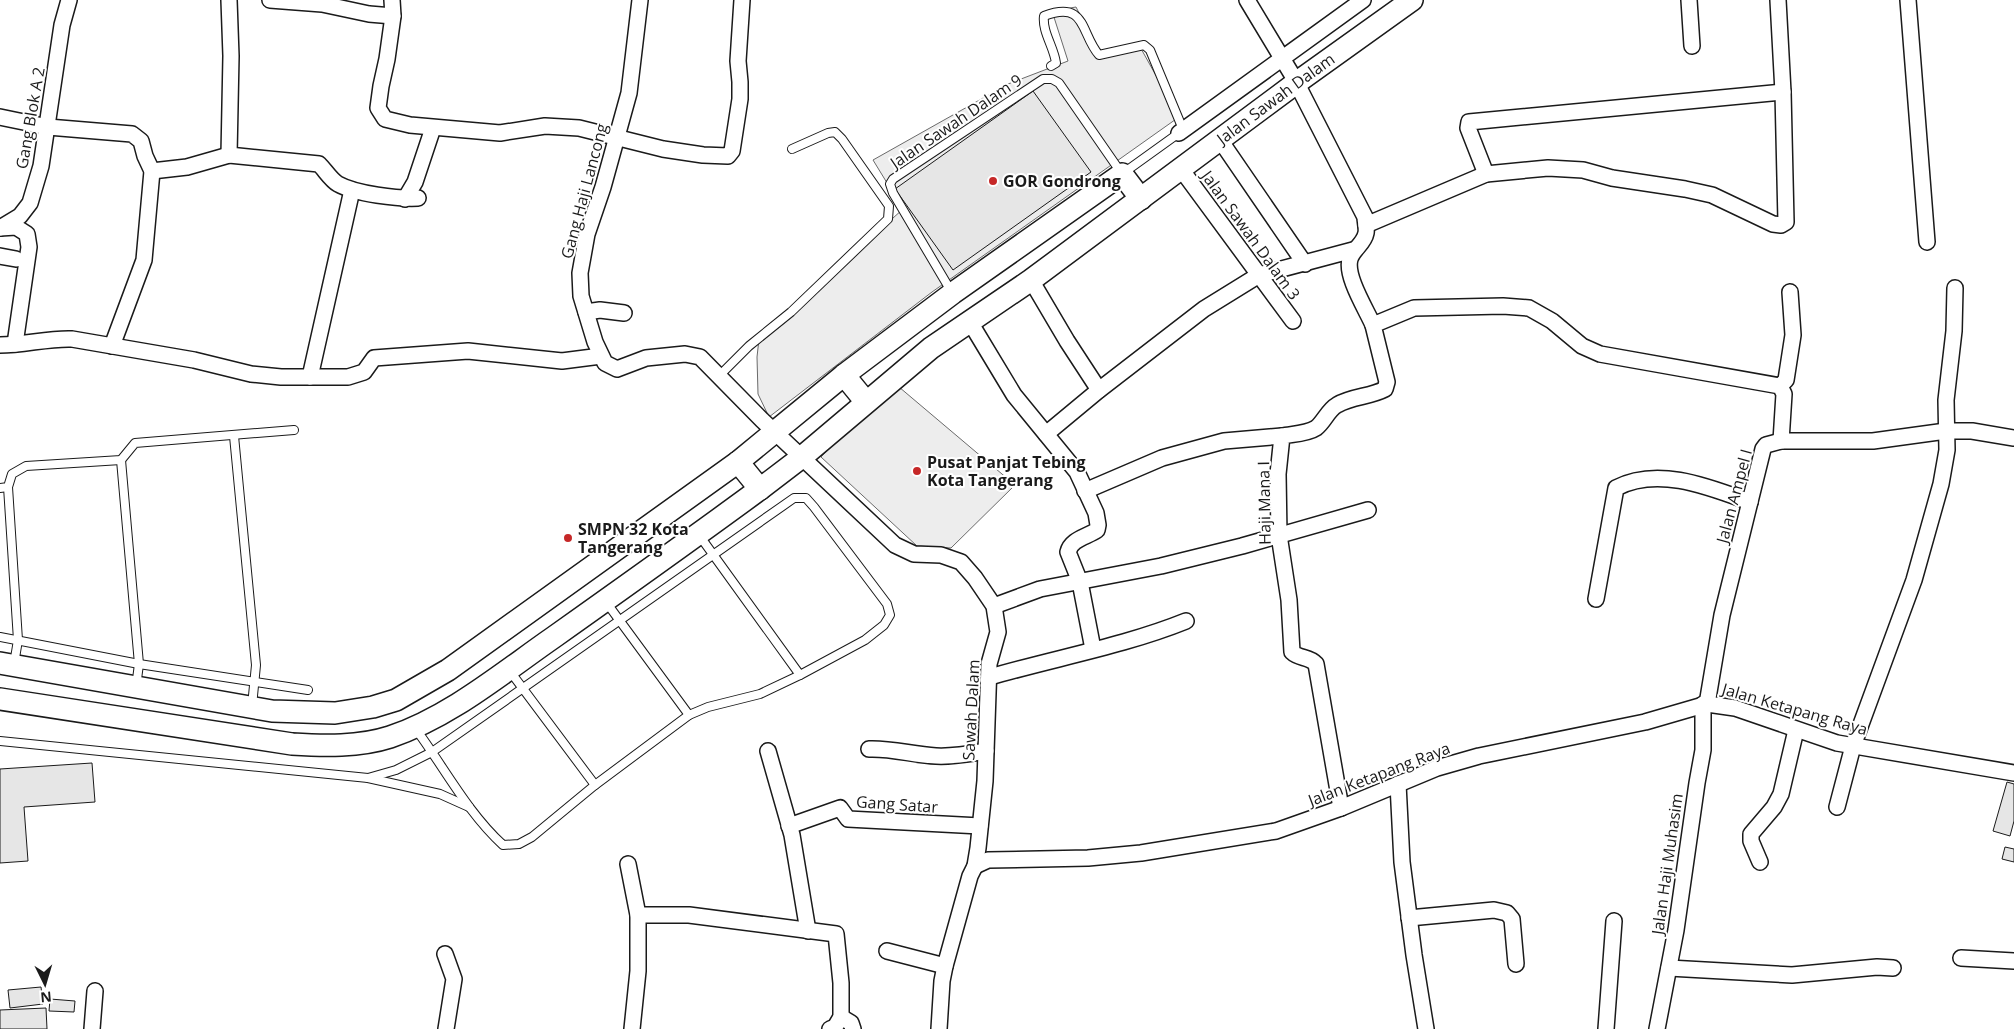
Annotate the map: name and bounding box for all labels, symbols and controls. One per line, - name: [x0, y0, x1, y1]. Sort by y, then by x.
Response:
- street label: Jalan Sawah Dalam: [1211, 48, 1339, 150]
- street label: Gang Blok A 2: [10, 65, 50, 171]
- street label: Jalan Sawah Dalam 9: [884, 69, 1026, 174]
- street label: Gang Haji Lancong: [555, 121, 613, 261]
- street label: Jalan Sawah Dalam 3: [1196, 164, 1305, 304]
- place label: GOR Gondrong: [1003, 170, 1121, 192]
- marker: GOR Gondrong: [987, 175, 999, 187]
- street label: Jalan Ampel I: [1710, 447, 1757, 547]
- place label: Pusat Panjat Tebing Kota Tangerang: [927, 451, 1085, 491]
- street label: Haji Mana I: [1252, 461, 1276, 545]
- marker: Pusat Panjat Tebing Kota Tangerang: [911, 465, 923, 477]
- place label: SMPN 32 Kota Tangerang: [578, 518, 689, 558]
- marker: SMPN 32 Kota Tangerang: [562, 532, 574, 544]
- street label: Sawah Dalam: [957, 659, 985, 761]
- street label: Jalan Ketapang Raya: [1718, 677, 1870, 740]
- street label: Jalan Ketapang Raya: [1303, 737, 1453, 812]
- street label: Gang Satar: [855, 790, 939, 818]
- street label: Jalan Haji Muhasim: [1646, 792, 1688, 938]
- north arrow: [20, 959, 70, 1009]
- text: N: [40, 987, 53, 1007]

